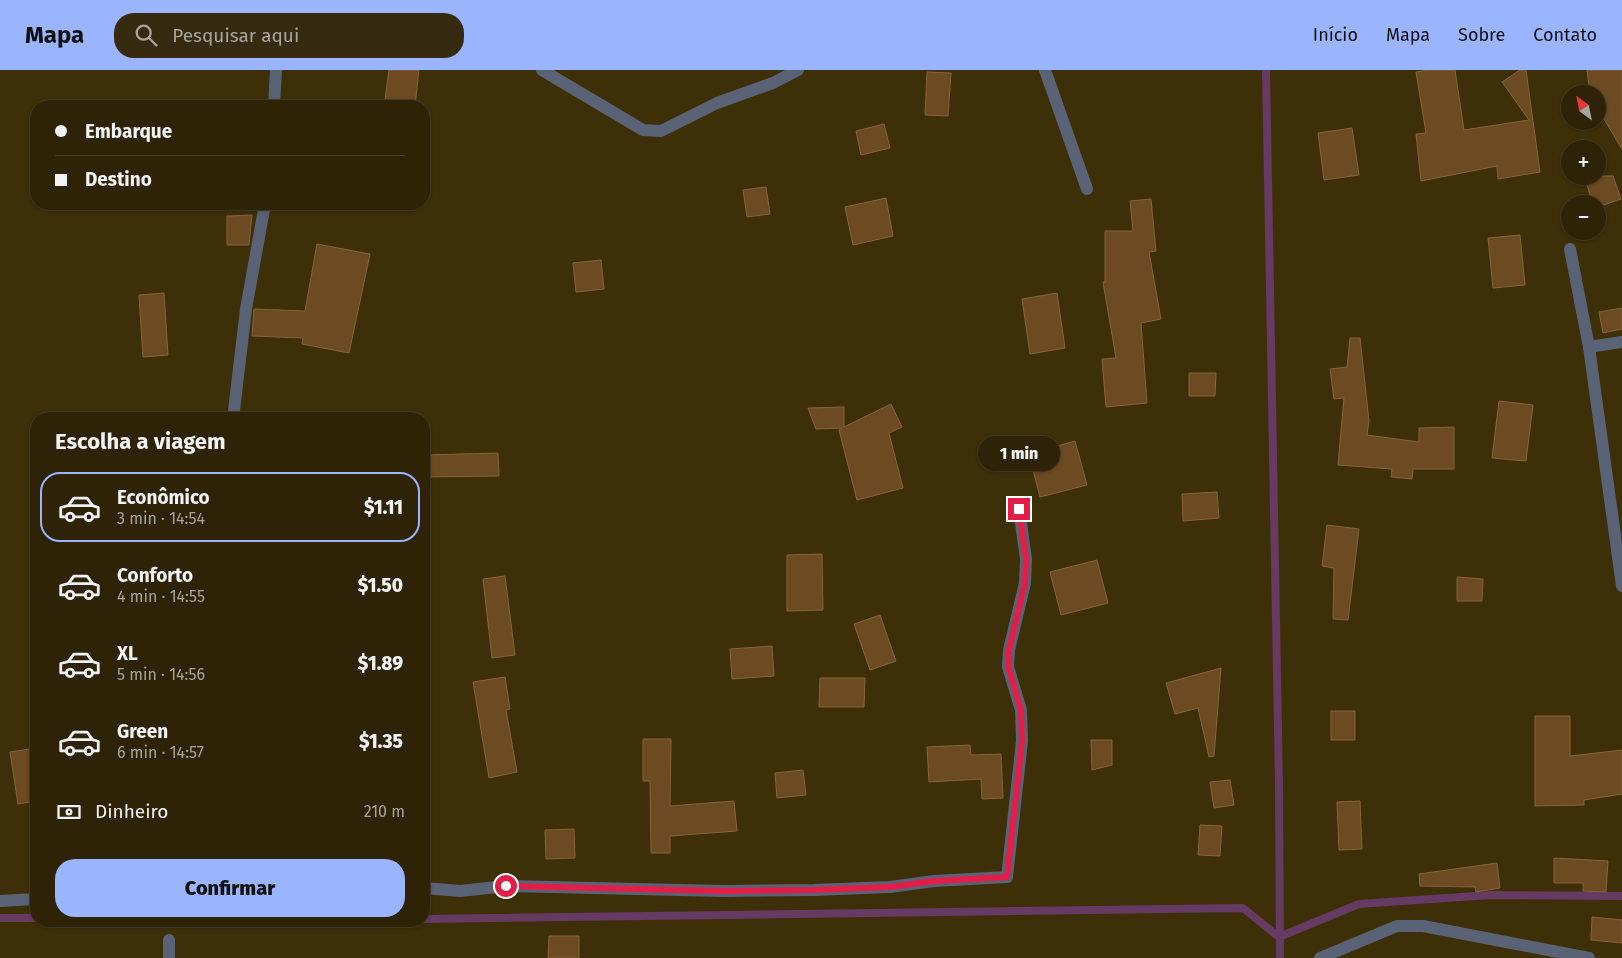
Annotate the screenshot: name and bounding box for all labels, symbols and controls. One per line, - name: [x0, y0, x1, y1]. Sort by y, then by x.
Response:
- search box: [114, 13, 464, 58]
- text: Mapa: [25, 21, 84, 49]
- icon: search: [132, 21, 160, 49]
- text: Pesquisar aqui: [172, 24, 299, 47]
- text: Início: [1313, 24, 1358, 46]
- text: Mapa: [1386, 24, 1430, 46]
- text: Sobre: [1458, 24, 1505, 46]
- text: Contato: [1533, 24, 1597, 46]
- north arrow: [1561, 85, 1606, 130]
- map controls: [1561, 85, 1606, 240]
- text: Embarque: [85, 120, 172, 143]
- button: +: [1561, 140, 1606, 185]
- text: Destino: [85, 168, 152, 191]
- button: −: [1561, 195, 1606, 240]
- text: Escolha a viagem: [55, 428, 226, 455]
- callout: 1 min: [978, 436, 1060, 472]
- text: 1 min: [1000, 444, 1038, 463]
- icon: car: [57, 485, 102, 530]
- text: Econômico: [117, 486, 210, 509]
- text: $1.11: [364, 496, 403, 519]
- route end: [1008, 498, 1030, 520]
- text: 3 min · 14:54: [117, 509, 205, 528]
- icon: car: [57, 563, 102, 608]
- text: Conforto: [117, 564, 193, 587]
- text: $1.50: [358, 574, 403, 597]
- text: 4 min · 14:55: [117, 587, 205, 606]
- icon: car: [57, 641, 102, 686]
- text: XL: [117, 642, 138, 665]
- text: $1.89: [358, 652, 403, 675]
- text: 5 min · 14:56: [117, 665, 205, 684]
- icon: car: [57, 719, 102, 764]
- text: Green: [117, 720, 168, 743]
- text: $1.35: [359, 730, 403, 753]
- text: 6 min · 14:57: [117, 743, 204, 762]
- icon: cash: [55, 798, 83, 826]
- text: Dinheiro: [95, 800, 168, 823]
- text: 210 m: [364, 802, 405, 821]
- button: Confirmar: [55, 859, 405, 917]
- route start: [495, 875, 517, 897]

